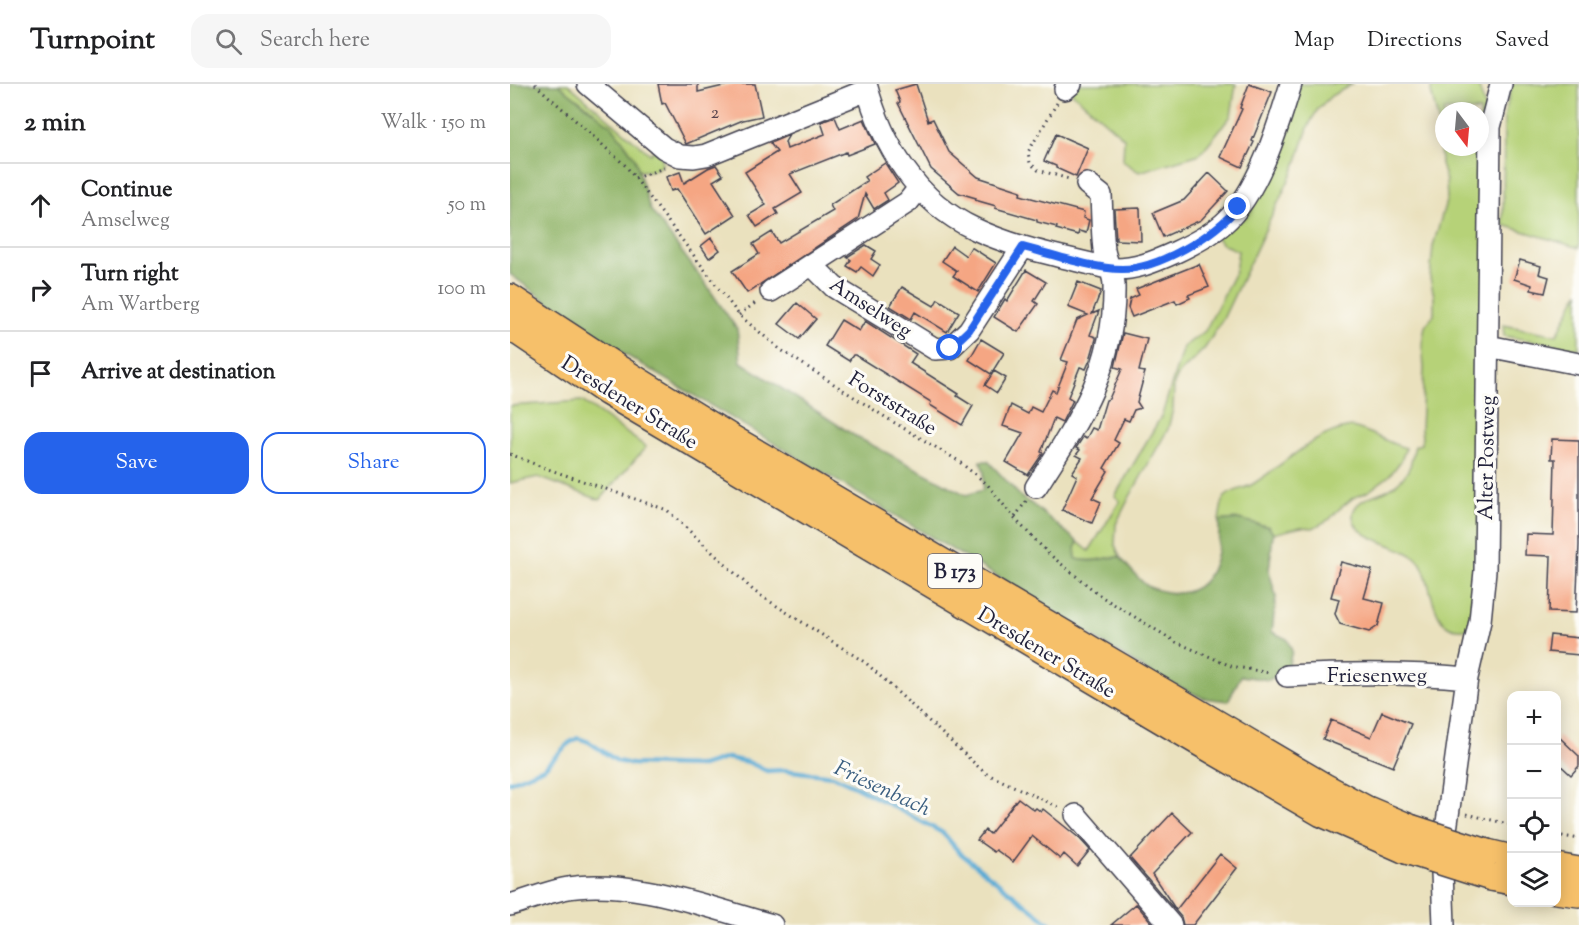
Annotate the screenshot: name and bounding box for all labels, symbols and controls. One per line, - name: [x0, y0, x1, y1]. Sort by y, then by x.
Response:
- search box: [191, 14, 611, 68]
- text: Turnpoint: [30, 21, 155, 61]
- icon: search: [212, 25, 245, 58]
- text: Search here: [260, 25, 370, 57]
- text: Map: [1294, 26, 1334, 56]
- text: Directions: [1367, 26, 1462, 56]
- text: Saved: [1495, 26, 1549, 56]
- house number: 2: [711, 101, 720, 127]
- north arrow: [1435, 102, 1489, 156]
- text: 2 min: [24, 105, 86, 142]
- text: Walk · 150 m: [380, 109, 486, 138]
- text: Continue: [81, 175, 172, 207]
- icon: ahead: [24, 189, 57, 222]
- text: 50 m: [448, 191, 486, 220]
- route end: [1224, 193, 1250, 219]
- text: Amselweg: [81, 207, 170, 236]
- text: Turn right: [81, 259, 178, 291]
- street label: Amselweg: [823, 271, 917, 347]
- icon: right: [24, 273, 57, 306]
- text: 100 m: [437, 275, 486, 304]
- text: Am Wartberg: [81, 291, 200, 320]
- route start: [936, 334, 962, 360]
- street label: Dresdener Straße: [555, 350, 703, 458]
- icon: arrive: [24, 357, 57, 390]
- text: Arrive at destination: [81, 357, 276, 389]
- street label: Forststraße: [842, 365, 942, 444]
- street label: Alter Postweg: [1472, 395, 1504, 521]
- button: Save: [24, 432, 249, 494]
- button: Share: [261, 432, 486, 494]
- road number: B 173: [928, 554, 982, 588]
- street label: Dresdener Straße: [971, 601, 1121, 707]
- street label: Friesenweg: [1327, 662, 1427, 692]
- map controls: [1507, 691, 1561, 907]
- button: +: [1507, 691, 1561, 745]
- button: −: [1507, 745, 1561, 799]
- water label: Friesenbach: [828, 753, 936, 826]
- button: locate: [1507, 799, 1561, 853]
- button: layers: [1507, 853, 1561, 907]

